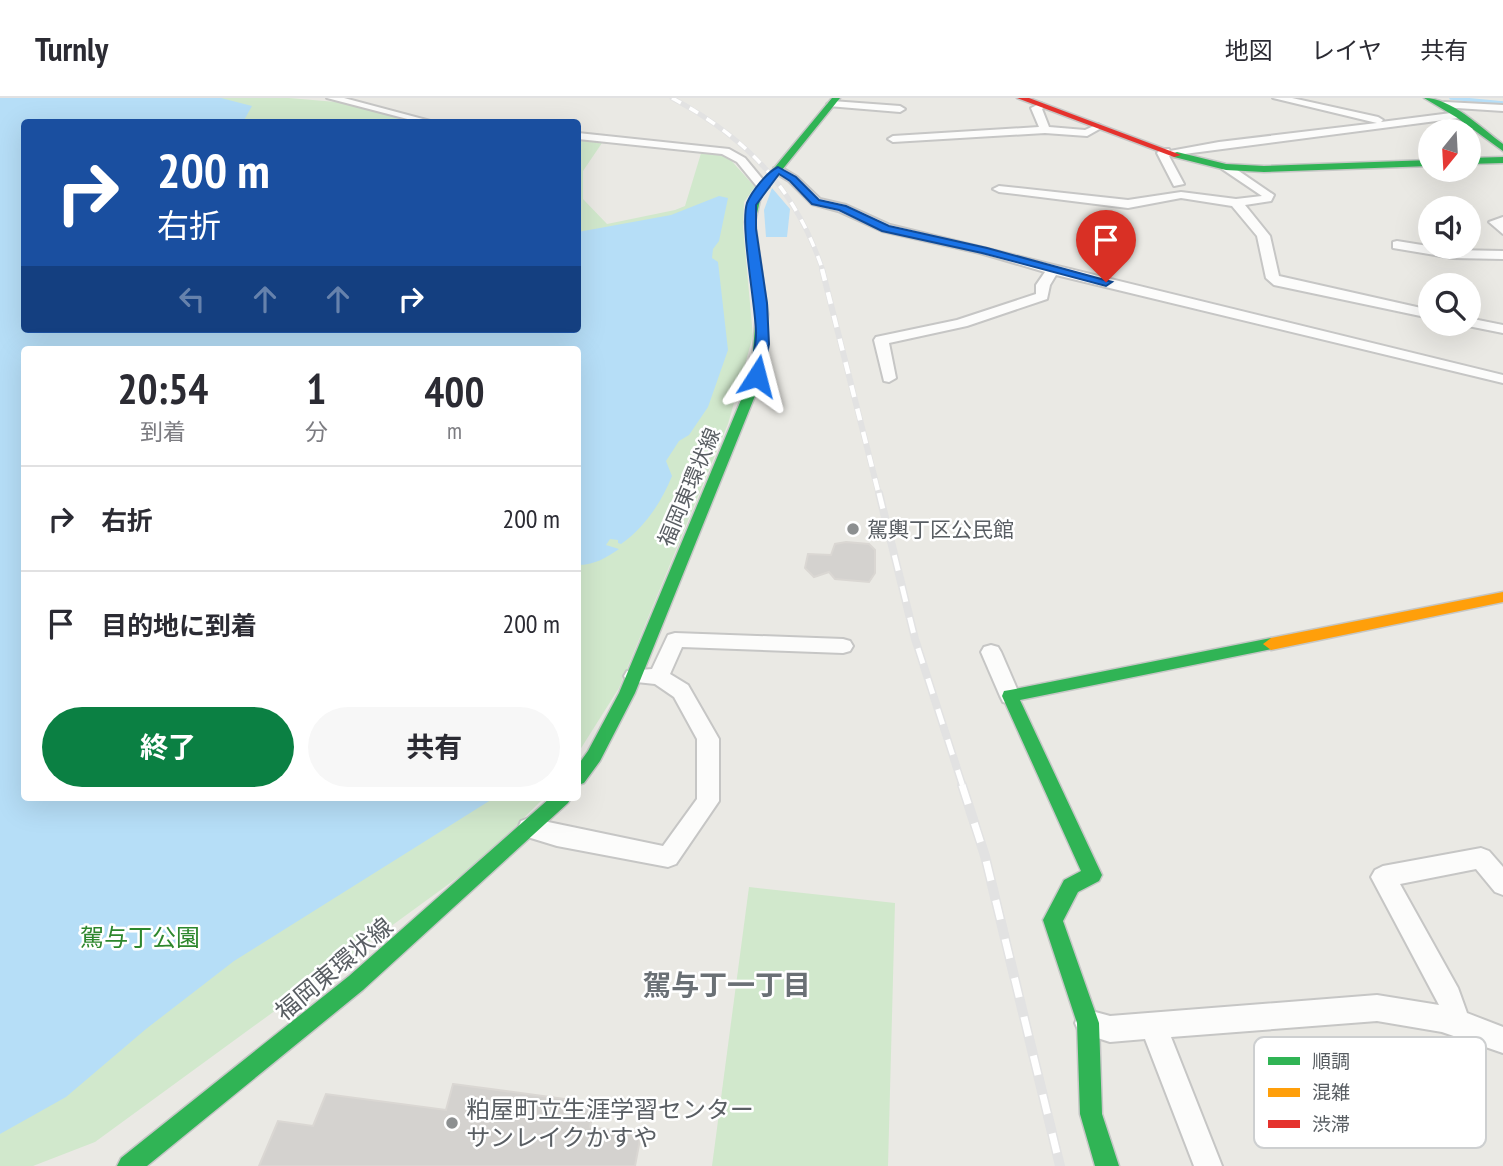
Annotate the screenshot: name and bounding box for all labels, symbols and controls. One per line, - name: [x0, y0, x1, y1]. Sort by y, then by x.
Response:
- text: Turnly: [35, 27, 108, 70]
- text: 地図: [1225, 35, 1273, 66]
- text: レイヤ: [1311, 35, 1382, 66]
- text: 共有: [1420, 35, 1468, 66]
- north arrow: [1418, 119, 1480, 182]
- map controls: [1418, 119, 1481, 336]
- text: 200 m: [157, 138, 270, 202]
- icon: right: [42, 147, 133, 238]
- button: sound: [1418, 196, 1481, 259]
- text: 右折: [157, 204, 221, 246]
- pin: [1076, 210, 1136, 282]
- icon: arrive: [1087, 221, 1125, 259]
- button: search: [1418, 273, 1481, 336]
- icon: left: [173, 280, 211, 318]
- icon: ahead: [246, 280, 284, 318]
- icon: ahead: [319, 280, 357, 318]
- icon: right: [392, 280, 430, 318]
- position arrow: [720, 339, 794, 413]
- text: 20:54: [117, 361, 208, 416]
- text: 1: [306, 361, 326, 416]
- text: 400: [424, 364, 485, 419]
- text: m: [447, 416, 462, 445]
- text: 到着: [140, 417, 186, 446]
- text: 分: [305, 417, 328, 446]
- street label: 福岡東環状線: [652, 424, 726, 550]
- icon: right: [42, 500, 80, 538]
- text: 200 m: [502, 502, 560, 535]
- text: 右折: [101, 504, 153, 537]
- place label: 駕輿丁区公民館: [867, 516, 1014, 543]
- marker: 駕輿丁区公民館: [845, 521, 861, 537]
- icon: arrive: [42, 605, 80, 643]
- text: 200 m: [502, 607, 560, 640]
- text: 目的地に到着: [101, 609, 257, 642]
- button: 終了: [42, 707, 294, 787]
- button: 共有: [308, 707, 560, 787]
- street label: 福岡東環状線: [269, 911, 399, 1027]
- park label: 駕与丁公園: [80, 922, 200, 953]
- district label: 駕与丁一丁目: [643, 966, 811, 1003]
- legend: [1254, 1037, 1486, 1148]
- text: 順調: [1312, 1049, 1350, 1073]
- text: 混雑: [1312, 1080, 1350, 1104]
- place label: 粕屋町立生涯学習センター サンレイクかすや: [466, 1094, 754, 1153]
- text: 渋滞: [1312, 1112, 1350, 1136]
- marker: 粕屋町立生涯学習センター サンレイクかすや: [444, 1115, 460, 1131]

